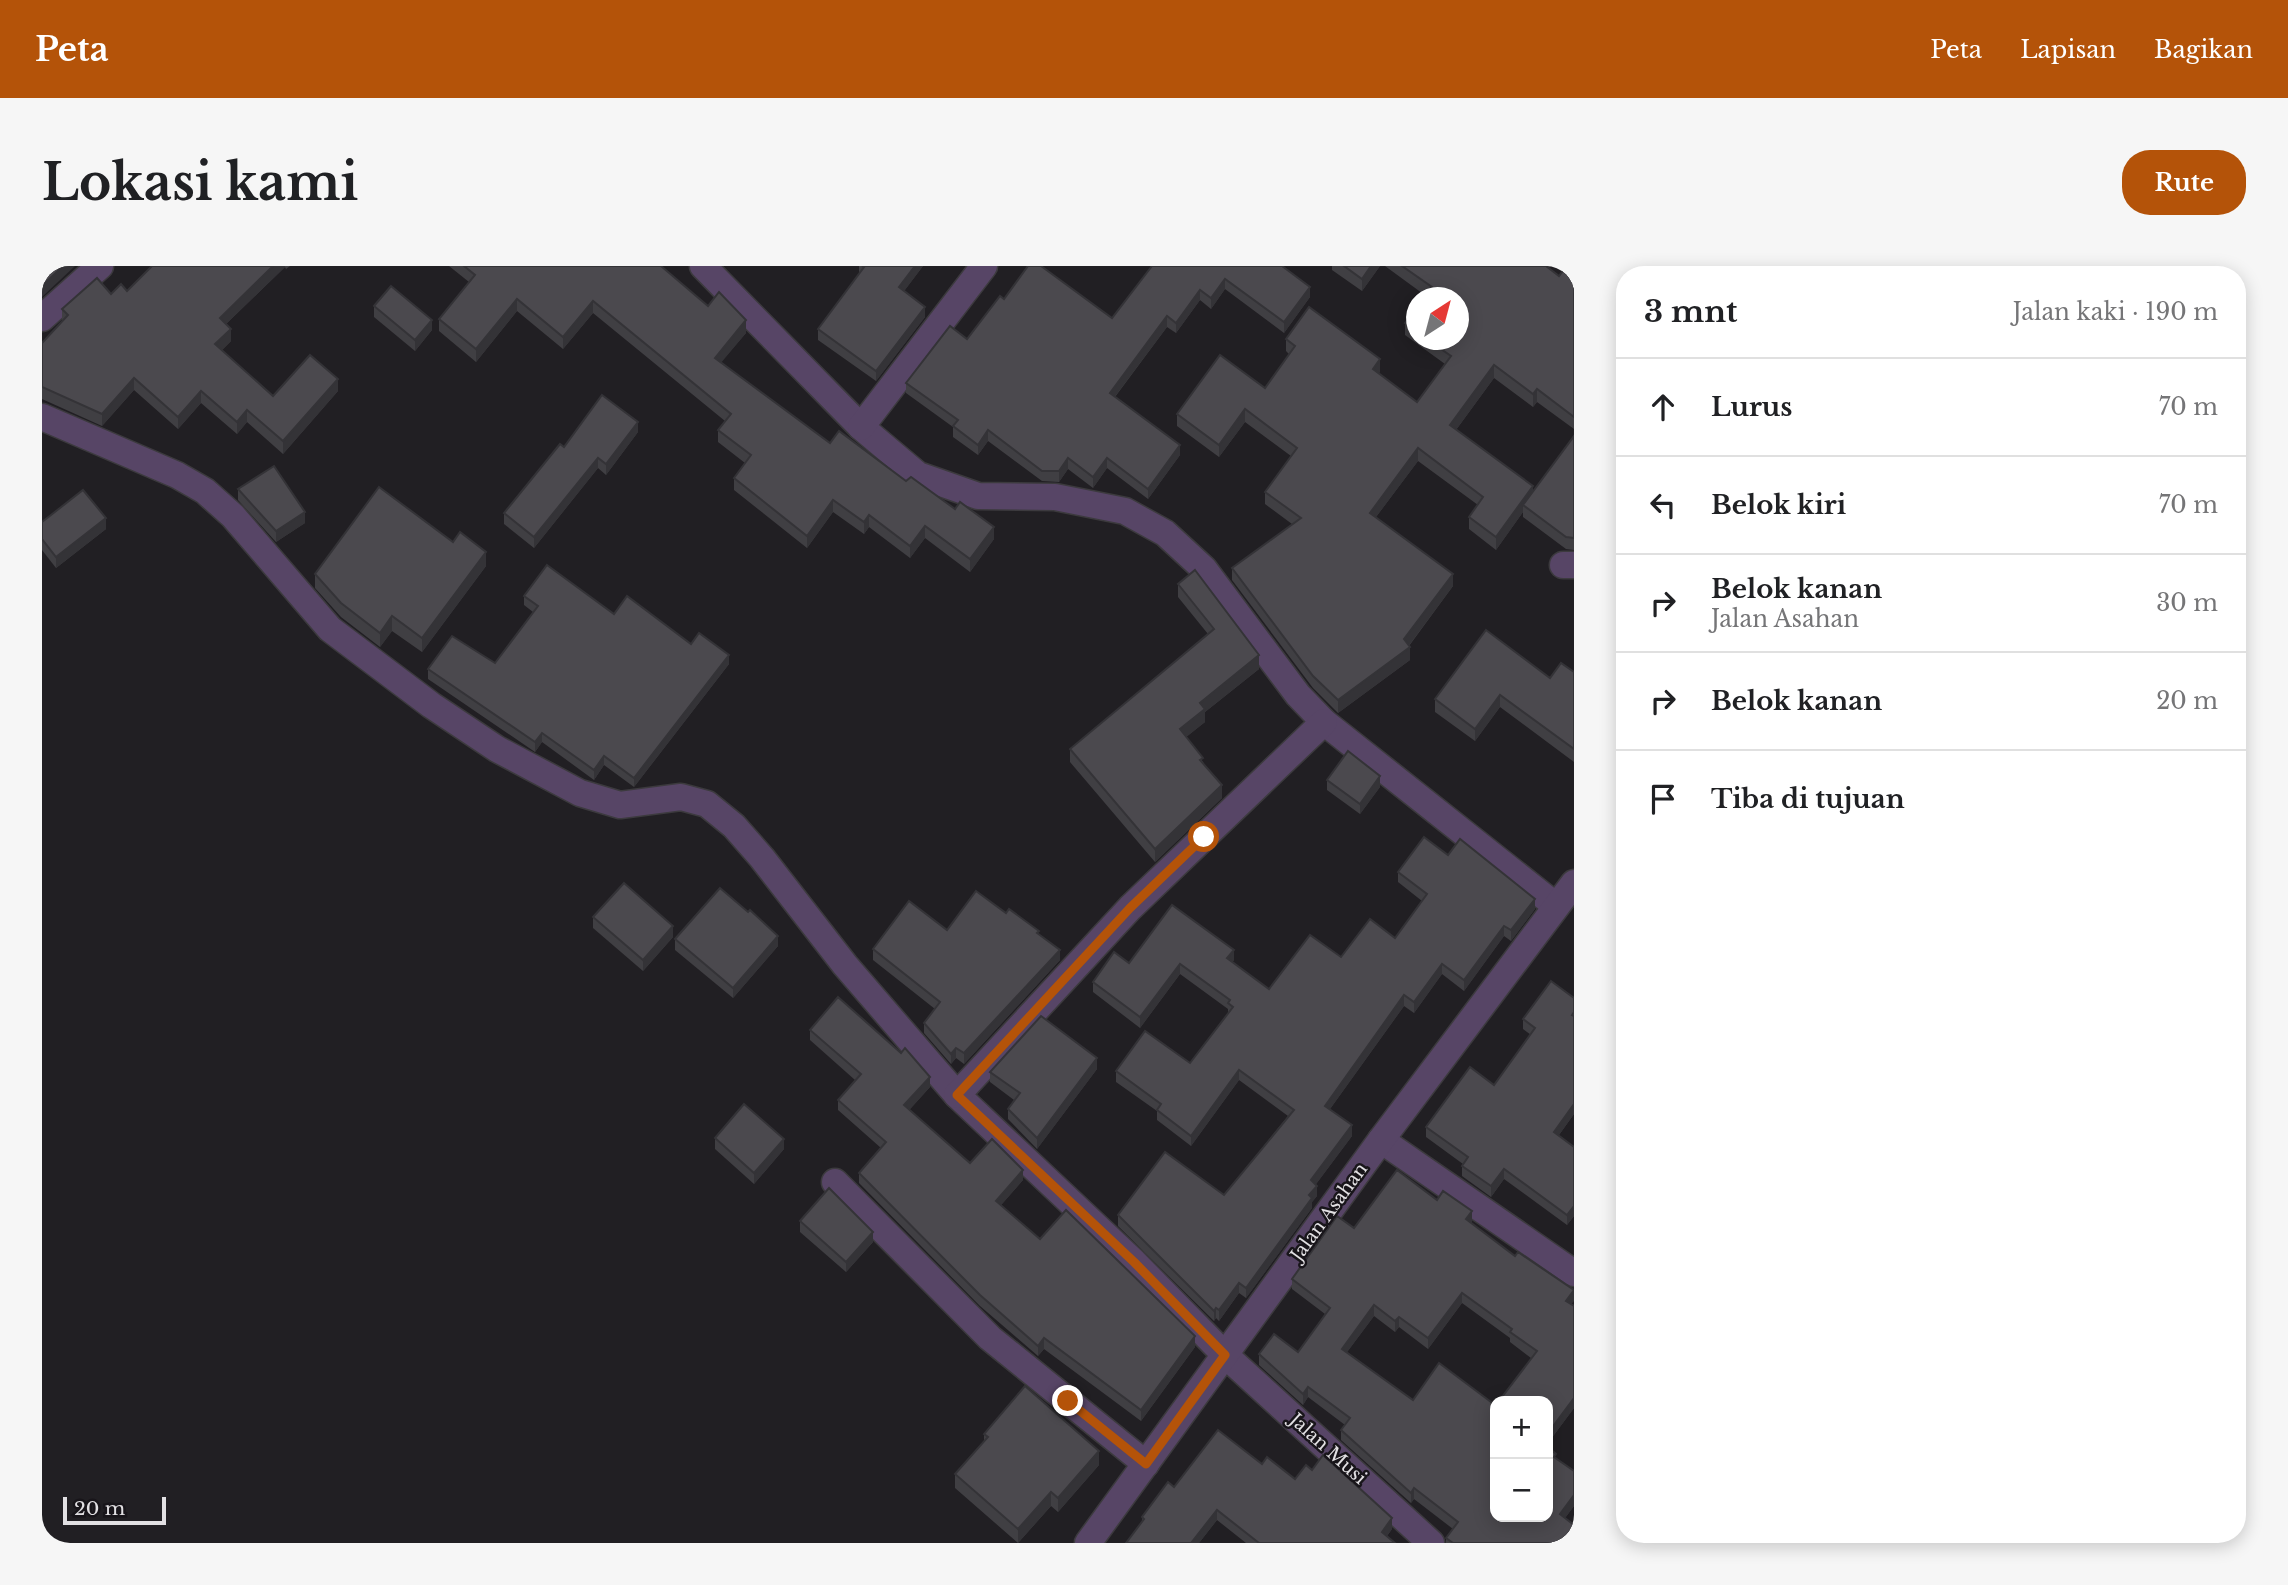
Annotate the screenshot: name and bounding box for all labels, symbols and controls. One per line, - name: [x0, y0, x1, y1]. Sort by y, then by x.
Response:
- text: Peta: [35, 29, 109, 70]
- text: Peta: [1930, 35, 1982, 64]
- text: Lapisan: [2020, 35, 2116, 64]
- text: Bagikan: [2154, 35, 2253, 64]
- button: Rute: [2122, 150, 2246, 215]
- text: Lokasi kami: [42, 152, 358, 213]
- north arrow: [1406, 287, 1469, 350]
- text: 3 mnt: [1644, 293, 1738, 330]
- text: Jalan kaki · 190 m: [2013, 298, 2218, 326]
- icon: ahead: [1644, 388, 1682, 426]
- text: Lurus: [1711, 391, 1792, 423]
- text: 70 m: [2159, 393, 2218, 421]
- icon: left: [1644, 486, 1682, 524]
- text: Belok kiri: [1711, 489, 1846, 521]
- text: 70 m: [2159, 491, 2218, 519]
- text: Belok kanan: [1711, 573, 1882, 605]
- icon: right: [1644, 584, 1682, 622]
- text: 30 m: [2156, 589, 2218, 617]
- text: Jalan Asahan: [1711, 605, 1859, 633]
- icon: right: [1644, 682, 1682, 720]
- text: Belok kanan: [1711, 685, 1882, 717]
- text: 20 m: [2156, 687, 2218, 715]
- icon: arrive: [1644, 780, 1682, 818]
- text: Tiba di tujuan: [1711, 783, 1905, 815]
- route start: [1188, 821, 1219, 852]
- street label: Jalan Asahan: [1285, 1159, 1372, 1267]
- route end: [1052, 1385, 1083, 1416]
- map controls: [1490, 1396, 1553, 1522]
- button: +: [1490, 1396, 1553, 1459]
- street label: Jalan Musi: [1284, 1408, 1371, 1489]
- button: −: [1490, 1459, 1553, 1522]
- scale bar: [63, 1494, 166, 1526]
- text: 20 m: [74, 1497, 125, 1520]

